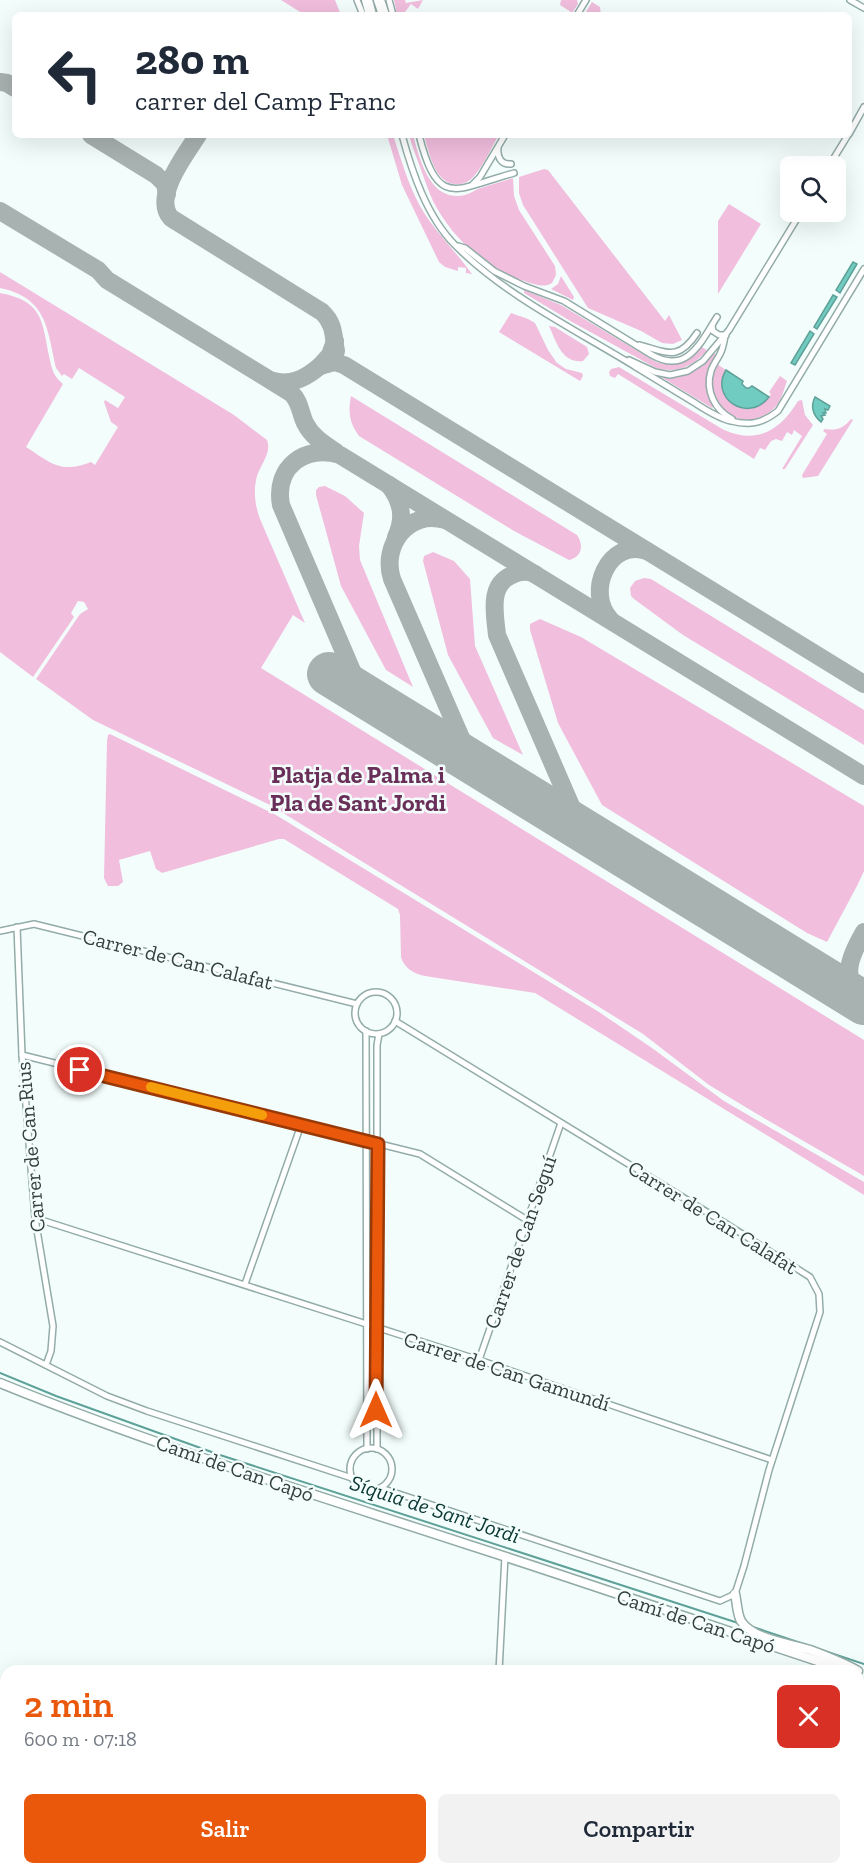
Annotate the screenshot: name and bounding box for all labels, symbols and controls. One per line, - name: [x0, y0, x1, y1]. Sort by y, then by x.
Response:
- text: 280 m: [135, 34, 249, 85]
- icon: left: [36, 36, 114, 114]
- text: carrer del Camp Franc: [135, 85, 396, 117]
- map controls: [780, 156, 846, 222]
- button: search: [780, 156, 846, 222]
- district label: Platja de Palma i Pla de Sant Jordi: [270, 760, 446, 817]
- street label: Carrer de Can Calafat: [80, 923, 276, 995]
- pin: [54, 1044, 105, 1095]
- icon: arrive: [63, 1053, 96, 1086]
- street label: Carrer de Can Rius: [10, 1061, 50, 1233]
- street label: Carrer de Can Seguí: [479, 1152, 561, 1332]
- street label: Carrer de Can Calafat: [624, 1155, 803, 1279]
- street label: Carrer de Can Gamundí: [401, 1326, 613, 1416]
- position arrow: [344, 1378, 408, 1442]
- street label: Camí de Can Capó: [153, 1429, 317, 1507]
- water label: Síquia de Sant Jordi: [347, 1469, 523, 1549]
- street label: Camí de Can Capó: [614, 1584, 778, 1658]
- text: 2 min: [24, 1683, 113, 1726]
- button: close: [777, 1685, 840, 1748]
- text: 600 m · 07:18: [24, 1727, 137, 1751]
- button: Salir: [24, 1794, 426, 1863]
- button: Compartir: [438, 1794, 840, 1863]

